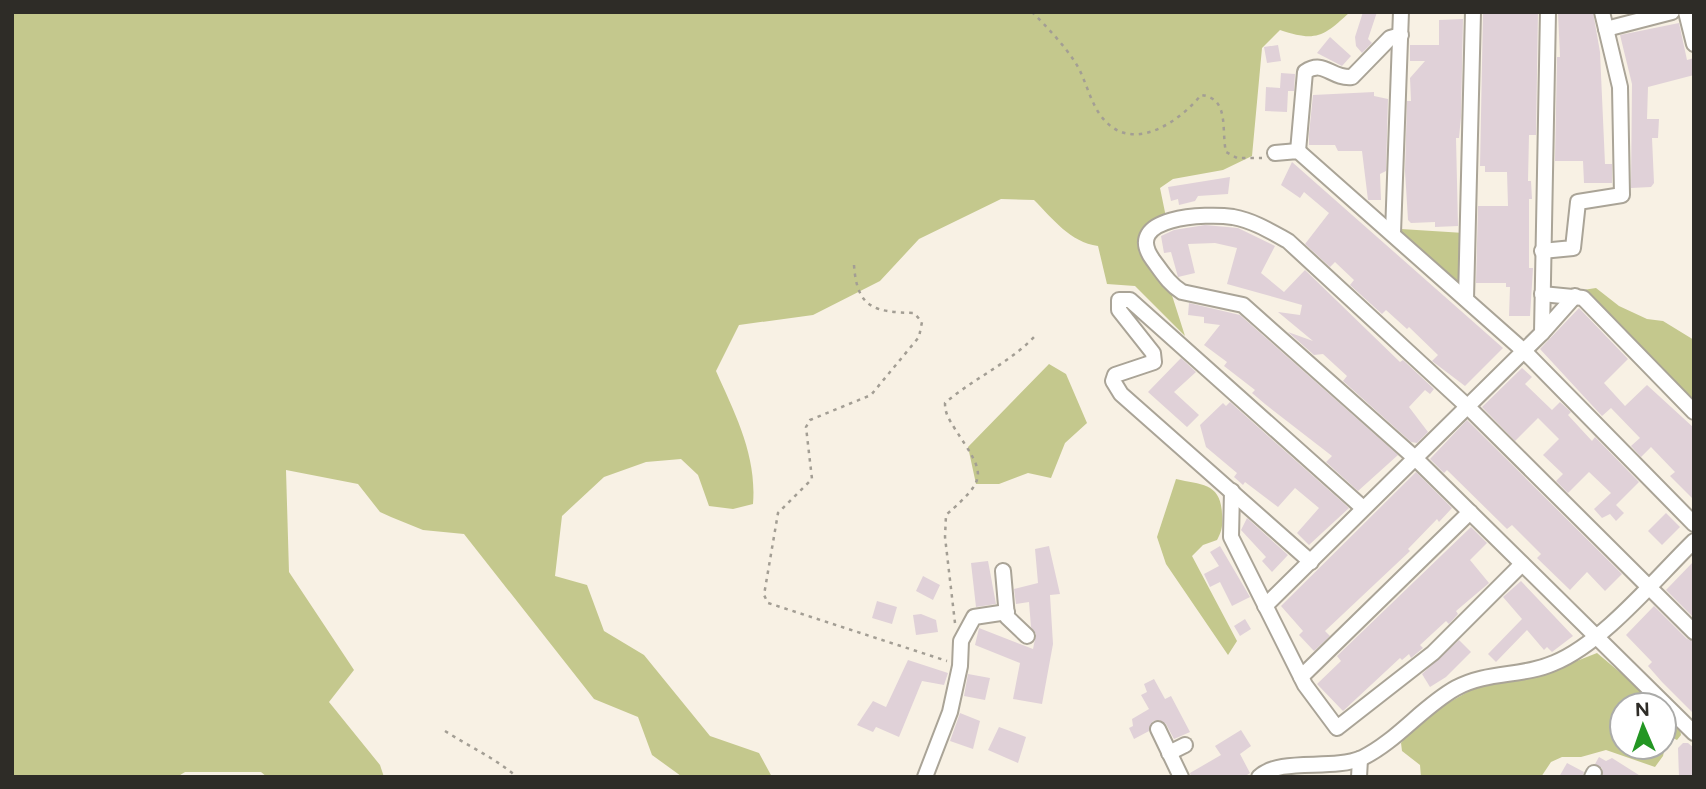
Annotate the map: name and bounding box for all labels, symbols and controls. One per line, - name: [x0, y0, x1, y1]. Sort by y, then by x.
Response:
- north arrow: [1608, 691, 1678, 761]
- text: N: [1635, 698, 1650, 721]

